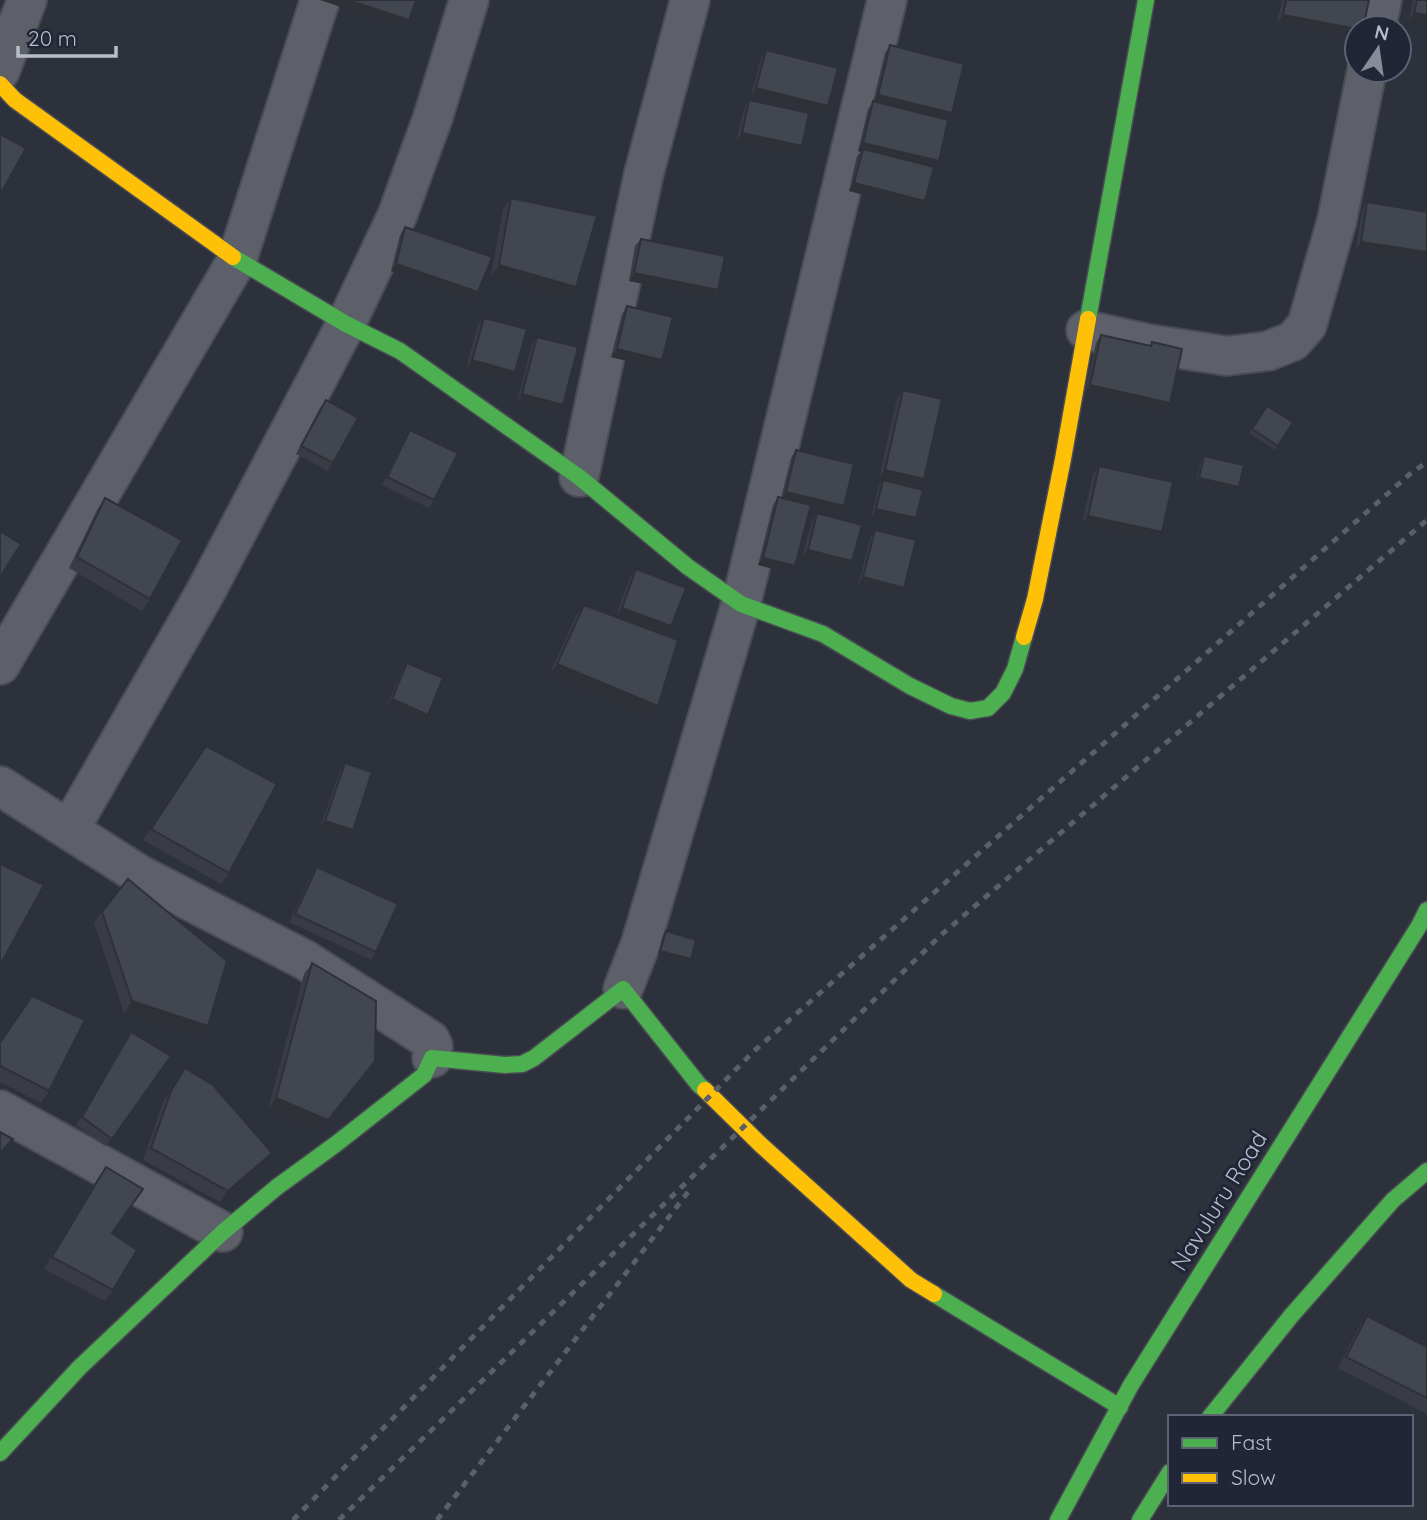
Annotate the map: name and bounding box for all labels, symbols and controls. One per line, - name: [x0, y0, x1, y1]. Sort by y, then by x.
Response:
- scale bar: [18, 14, 116, 58]
- north arrow: [1343, 14, 1413, 84]
- text: N: [1372, 19, 1391, 46]
- text: 20 m: [28, 25, 77, 51]
- street label: Navuluru Road: [1164, 1126, 1273, 1276]
- legend: [1168, 1415, 1413, 1506]
- text: Fast: [1231, 1429, 1272, 1455]
- text: Slow: [1231, 1464, 1276, 1490]

